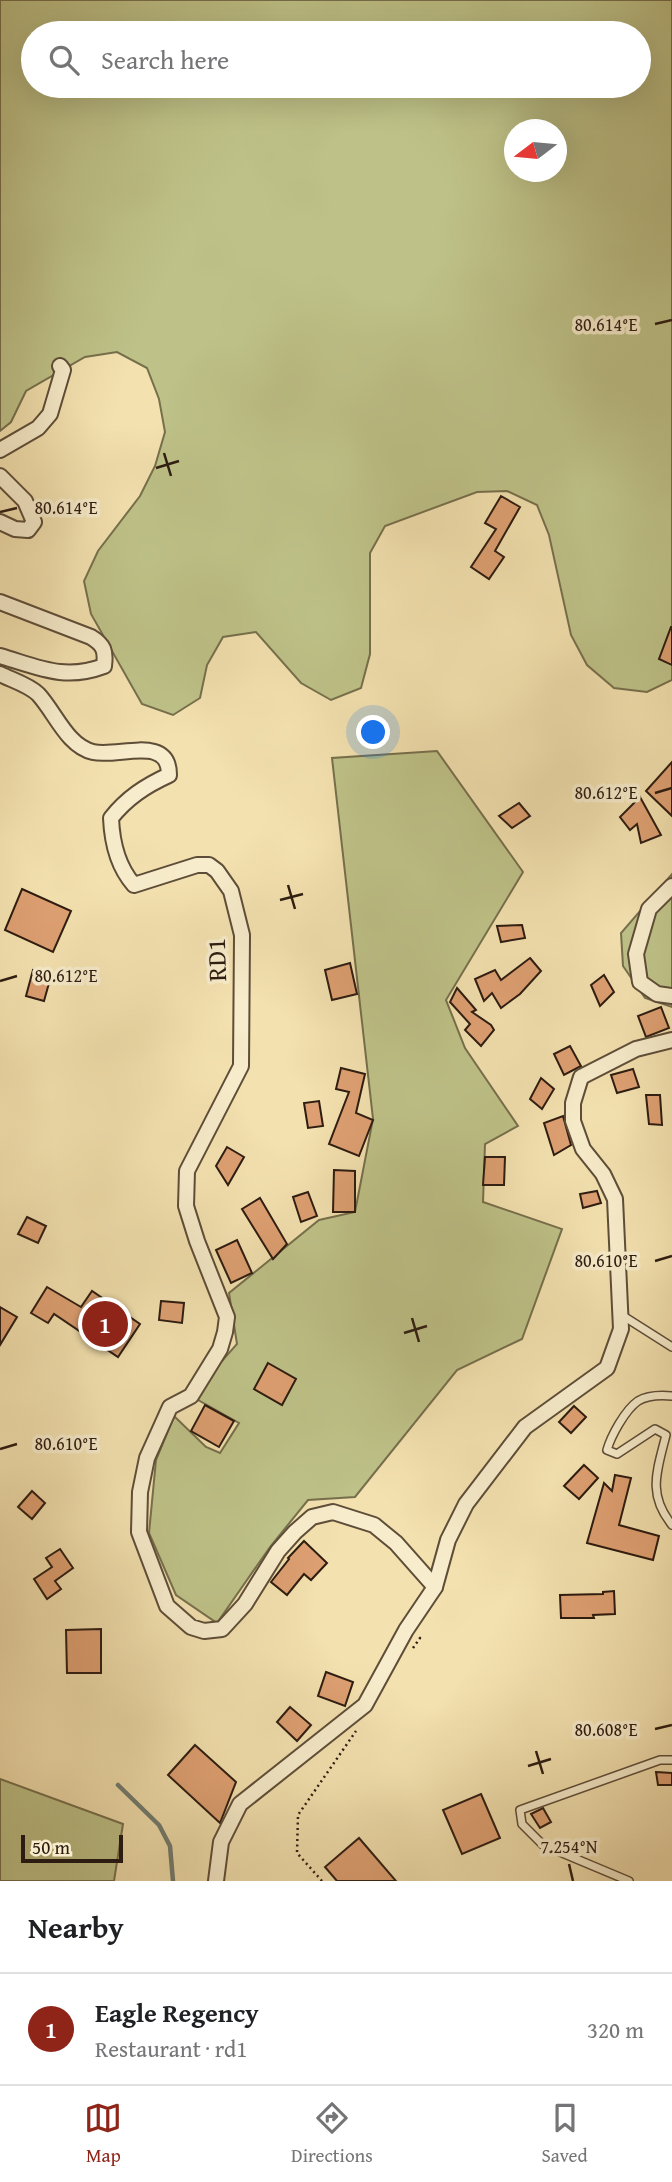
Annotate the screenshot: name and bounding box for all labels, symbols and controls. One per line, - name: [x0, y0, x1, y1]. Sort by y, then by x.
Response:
- search box: [21, 21, 651, 98]
- text: Search here: [101, 40, 229, 79]
- icon: search: [45, 41, 83, 79]
- north arrow: [504, 119, 567, 182]
- text: 80.614°E: [574, 311, 638, 338]
- text: 80.614°E: [34, 494, 98, 521]
- your location: [356, 715, 390, 749]
- text: 80.612°E: [574, 779, 638, 806]
- street label: RD1: [196, 938, 236, 982]
- text: 80.612°E: [34, 962, 98, 989]
- text: 80.610°E: [574, 1247, 638, 1274]
- pin: 1: [82, 1298, 128, 1350]
- text: 80.610°E: [34, 1430, 98, 1457]
- text: 80.608°E: [574, 1716, 638, 1743]
- scale bar: [21, 1832, 122, 1864]
- text: 50 m: [32, 1833, 70, 1861]
- text: 7.254°N: [540, 1833, 598, 1860]
- text: Nearby: [28, 1905, 124, 1949]
- text: Eagle Regency: [95, 1993, 259, 2032]
- text: 1: [45, 2013, 57, 2046]
- text: 320 m: [587, 2013, 644, 2046]
- text: Restaurant · rd1: [95, 2032, 247, 2065]
- tab: Map: [84, 2099, 122, 2169]
- tab: Directions: [291, 2099, 373, 2169]
- tab: Saved: [542, 2099, 588, 2169]

